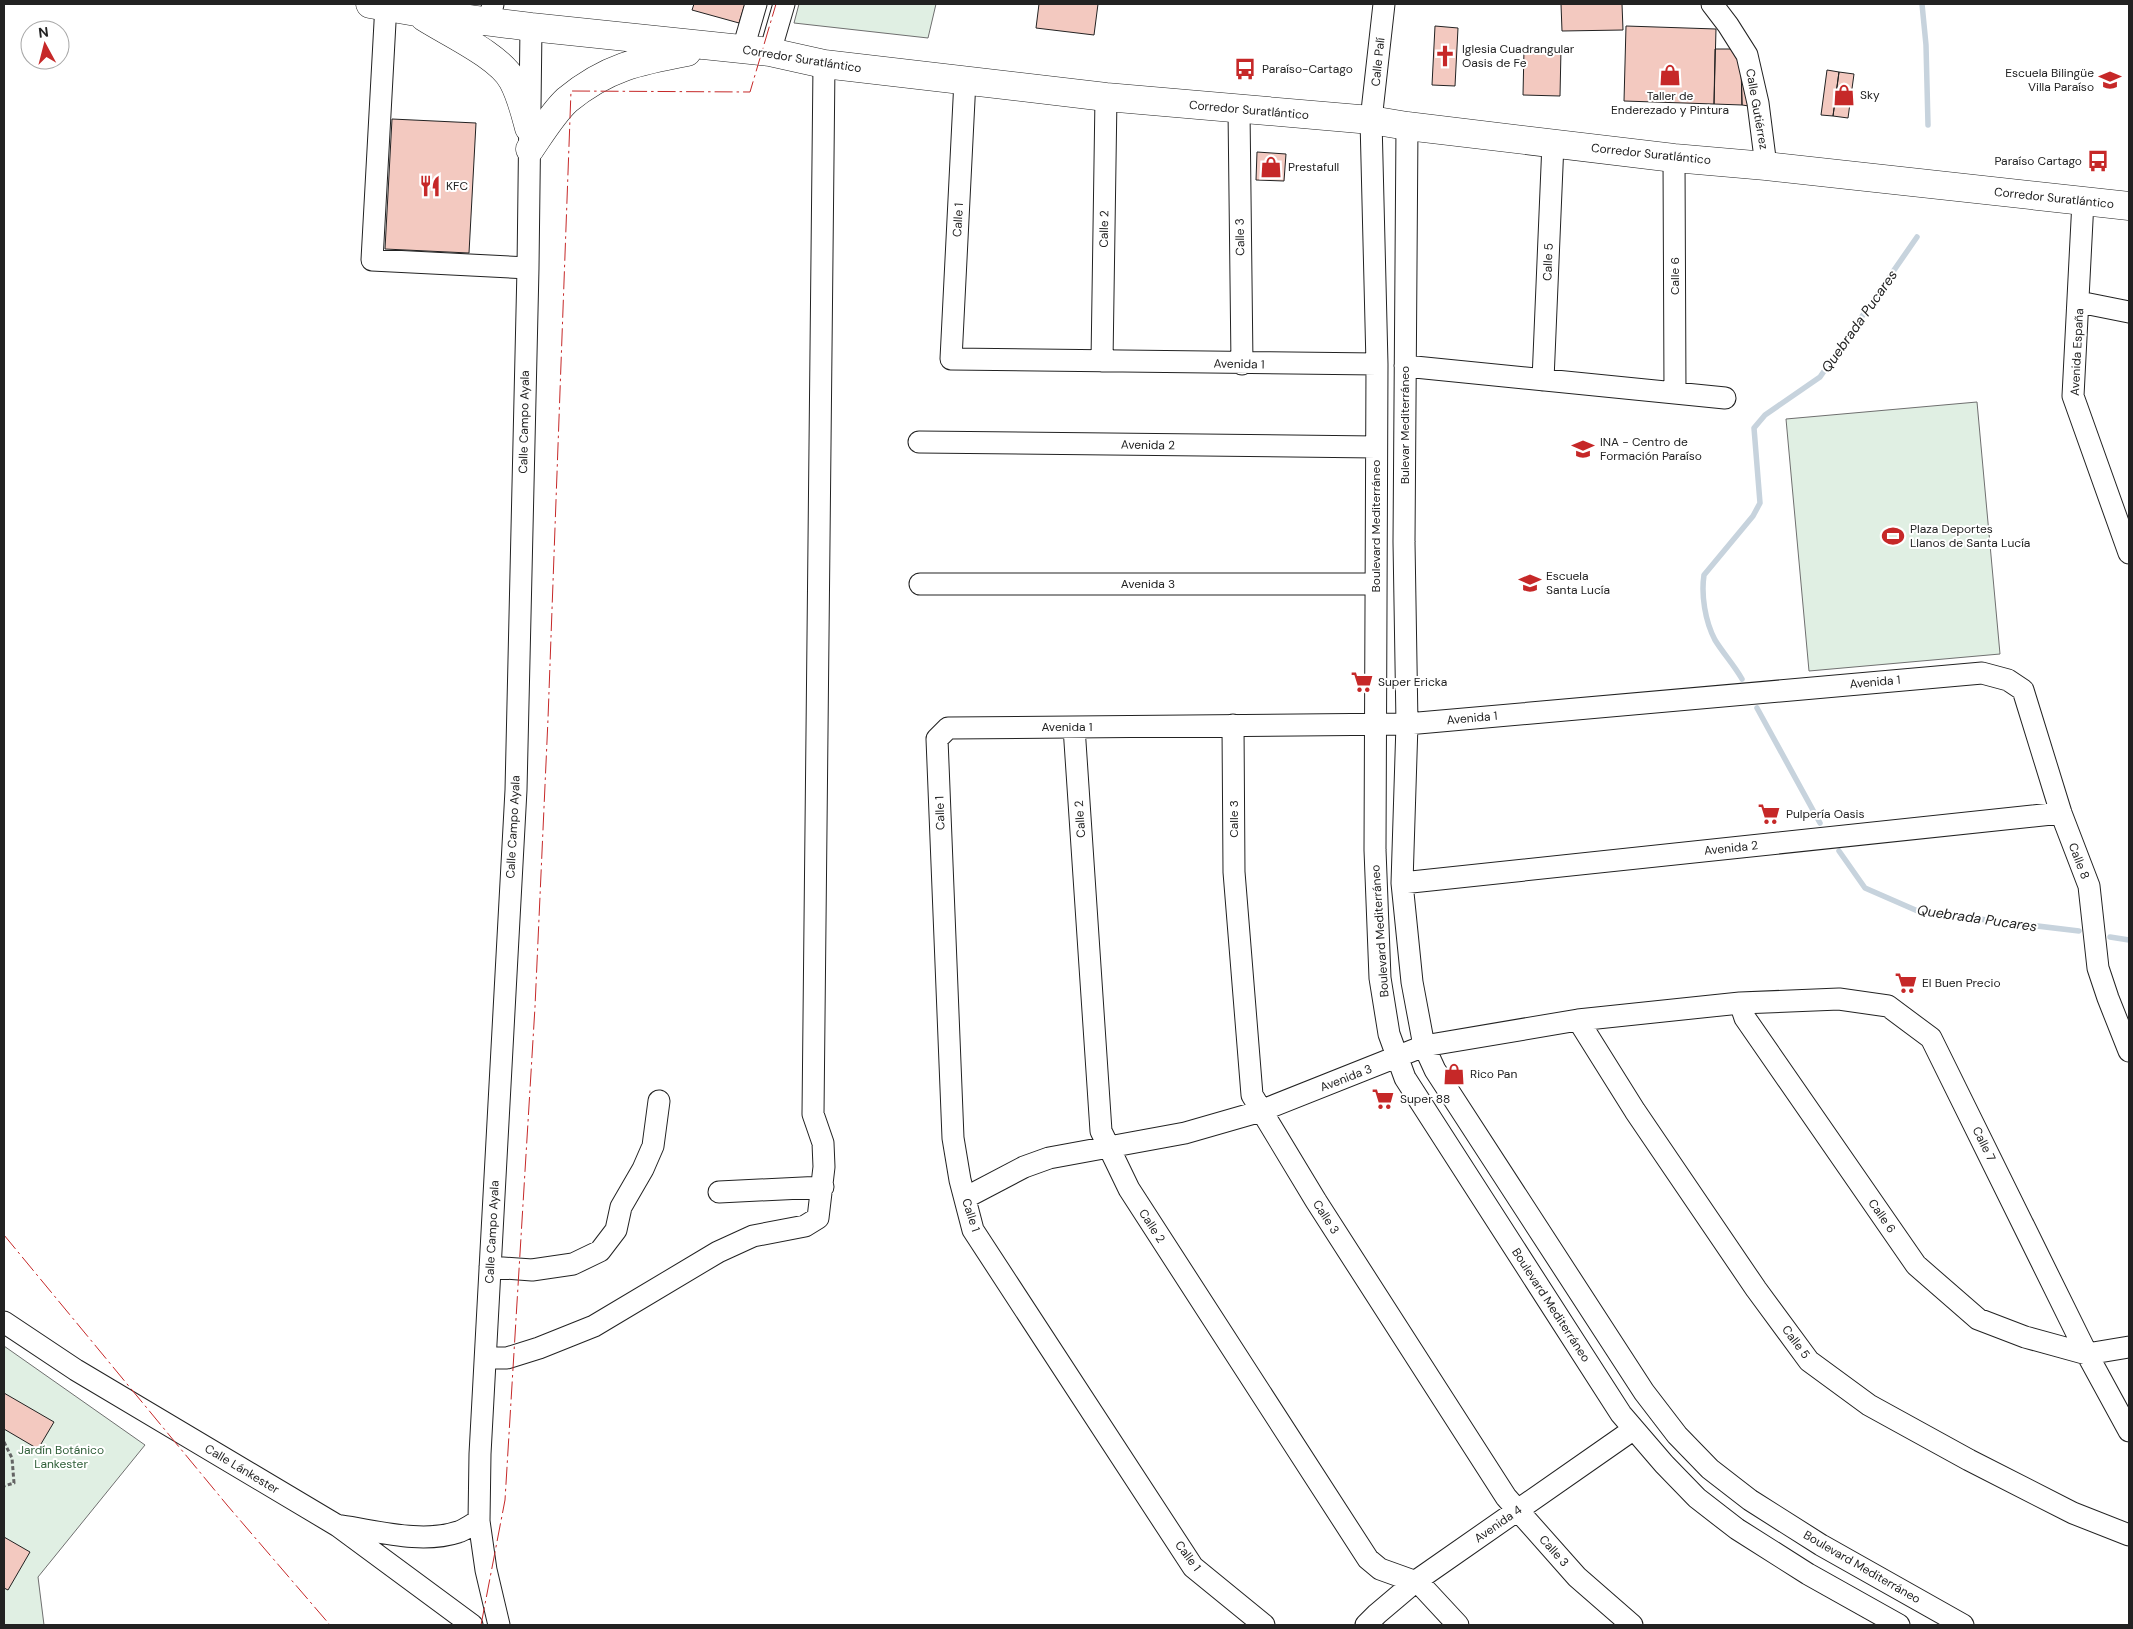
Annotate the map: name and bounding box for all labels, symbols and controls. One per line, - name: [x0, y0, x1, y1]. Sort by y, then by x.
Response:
- north arrow: [20, 20, 70, 70]
- text: N: [37, 23, 50, 42]
- street label: Calle Palí: [1367, 36, 1389, 87]
- place label: Iglesia Cuadrangular Oasis de Fe: [1462, 41, 1575, 71]
- street label: Corredor Suratlántico: [741, 42, 863, 76]
- church icon: Iglesia Cuadrangular Oasis de Fe: [1432, 43, 1458, 69]
- bus stop icon: Paraíso-Cartago: [1232, 56, 1258, 82]
- place label: Paraíso-Cartago: [1262, 61, 1353, 77]
- shop icon: Taller de Enderezado y Pintura: [1657, 62, 1683, 88]
- place label: Escuela Bilingüe Villa Paraíso: [2005, 65, 2094, 95]
- street label: Calle Gutiérrez: [1742, 67, 1772, 151]
- school or university icon: Escuela Bilingüe Villa Paraíso: [2097, 67, 2123, 93]
- shop icon: Sky: [1831, 82, 1857, 108]
- place label: Sky: [1860, 87, 1880, 103]
- place label: Taller de Enderezado y Pintura: [1611, 88, 1729, 118]
- street label: Corredor Suratlántico: [1188, 97, 1310, 123]
- street label: Corredor Suratlántico: [1590, 140, 1712, 168]
- bus stop icon: Paraíso Cartago: [2085, 148, 2111, 174]
- place label: Paraíso Cartago: [1994, 153, 2082, 169]
- shop icon: Prestafull: [1258, 154, 1284, 180]
- place label: Prestafull: [1288, 159, 1339, 175]
- restaurant icon: KFC: [417, 173, 443, 199]
- place label: KFC: [446, 178, 468, 194]
- street label: Corredor Suratlántico: [1993, 184, 2115, 212]
- street label: Calle 1: [949, 202, 967, 238]
- street label: Calle 2: [1096, 210, 1112, 248]
- street label: Calle 3: [1232, 218, 1248, 256]
- street label: Calle 5: [1539, 243, 1557, 281]
- street label: Calle 6: [1667, 257, 1683, 295]
- water label: Quebrada Pucares: [1817, 266, 1901, 376]
- street label: Avenida España: [2067, 308, 2087, 396]
- street label: Avenida 1: [1213, 356, 1265, 372]
- street label: Bulevar Mediterráneo: [1397, 366, 1413, 484]
- street label: Calle Campo Ayala: [515, 370, 533, 474]
- place label: INA - Centro de Formación Paraíso: [1600, 434, 1702, 464]
- school or university icon: INA - Centro de Formación Paraíso: [1570, 436, 1596, 462]
- street label: Avenida 2: [1121, 437, 1175, 453]
- street label: Boulevard Mediterráneo: [1368, 460, 1384, 592]
- place label: Plaza Deportes Llanos de Santa Lucía: [1910, 521, 2030, 551]
- sports icon: Plaza Deportes Llanos de Santa Lucía: [1880, 523, 1906, 549]
- place label: Escuela Santa Lucía: [1546, 568, 1610, 598]
- school or university icon: Escuela Santa Lucía: [1517, 570, 1543, 596]
- street label: Avenida 3: [1121, 576, 1175, 592]
- supermarket icon: Super Ericka: [1349, 669, 1375, 695]
- street label: Avenida 1: [1849, 672, 1901, 692]
- place label: Super Ericka: [1378, 674, 1447, 690]
- street label: Avenida 1: [1446, 708, 1498, 728]
- street label: Avenida 1: [1042, 719, 1092, 735]
- street label: Calle Campo Ayala: [502, 775, 524, 879]
- street label: Calle 1: [931, 796, 949, 830]
- street label: Calle 2: [1071, 800, 1089, 838]
- street label: Calle 3: [1226, 800, 1242, 838]
- supermarket icon: Pulpería Oasis: [1756, 801, 1782, 827]
- place label: Pulpería Oasis: [1786, 806, 1864, 822]
- street label: Avenida 2: [1703, 837, 1759, 859]
- street label: Calle 8: [2065, 840, 2093, 882]
- street label: Boulevard Mediterráneo: [1367, 864, 1393, 998]
- water label: Quebrada Pucares: [1916, 901, 2038, 935]
- supermarket icon: El Buen Precio: [1893, 970, 1919, 996]
- place label: El Buen Precio: [1922, 975, 2001, 991]
- street label: Avenida 3: [1318, 1061, 1374, 1095]
- shop icon: Rico Pan: [1441, 1061, 1467, 1087]
- place label: Rico Pan: [1470, 1066, 1517, 1082]
- supermarket icon: Super 88: [1370, 1086, 1396, 1112]
- place label: Super 88: [1400, 1091, 1450, 1107]
- street label: Calle 7: [1969, 1124, 1999, 1164]
- street label: Calle Campo Ayala: [481, 1180, 503, 1284]
- street label: Calle 1: [958, 1196, 984, 1234]
- street label: Calle 6: [1865, 1196, 1899, 1236]
- street label: Calle 3: [1309, 1197, 1343, 1237]
- street label: Calle 2: [1135, 1206, 1169, 1246]
- street label: Boulevard Mediterráneo: [1508, 1245, 1594, 1365]
- street label: Calle 5: [1778, 1322, 1814, 1362]
- street label: Calle Lánkester: [202, 1440, 283, 1498]
- park label: Jardín Botánico Lankester: [18, 1442, 104, 1472]
- street label: Avenida 4: [1471, 1502, 1525, 1546]
- street label: Boulevard Mediterráneo: [1800, 1527, 1924, 1607]
- street label: Calle 3: [1535, 1532, 1573, 1570]
- street label: Calle 1: [1171, 1538, 1205, 1574]

